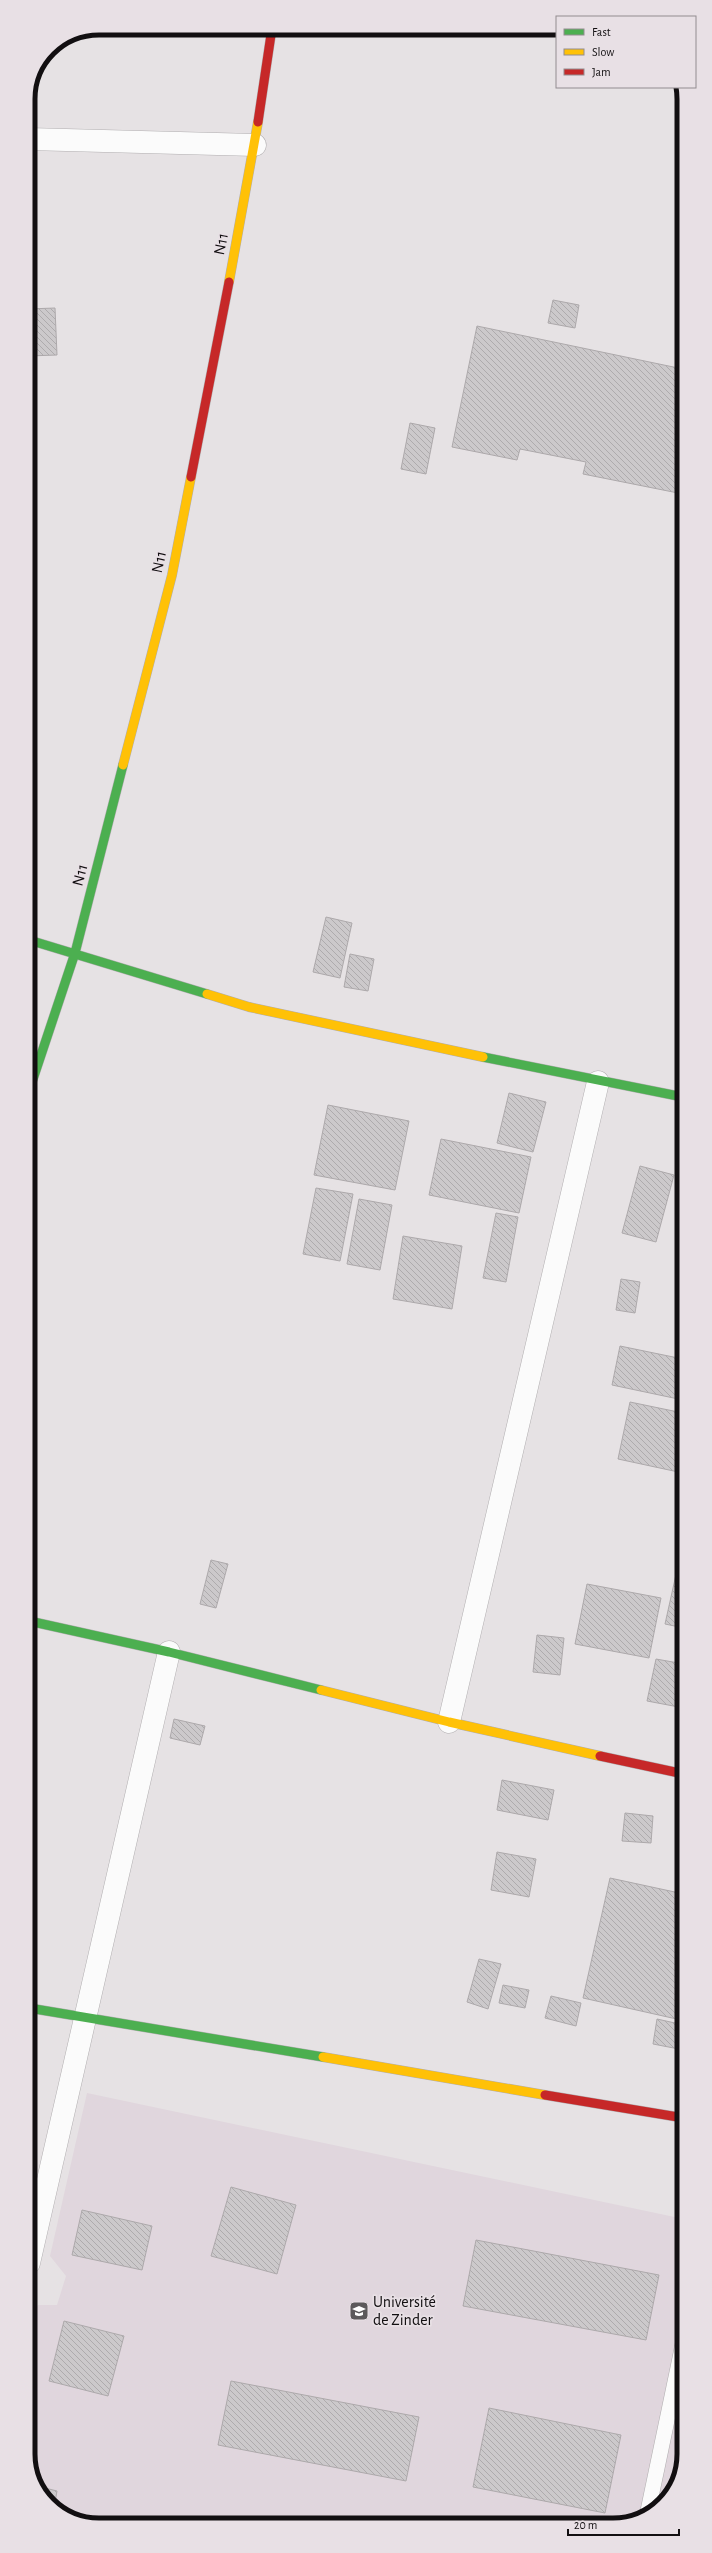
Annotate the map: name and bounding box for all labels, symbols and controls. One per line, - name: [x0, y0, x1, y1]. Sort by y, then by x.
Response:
- legend: [556, 16, 696, 88]
- text: Fast: [592, 26, 611, 38]
- text: Slow: [592, 46, 614, 58]
- text: Jam: [592, 66, 611, 78]
- street label: N11: [211, 232, 231, 256]
- street label: N11: [149, 550, 169, 574]
- street label: N11: [69, 862, 91, 888]
- place label: Université de Zinder: [373, 2294, 436, 2328]
- school or university icon: Université de Zinder: [348, 2300, 370, 2322]
- scale bar: [568, 2511, 679, 2537]
- text: 20 m: [574, 2519, 597, 2531]

